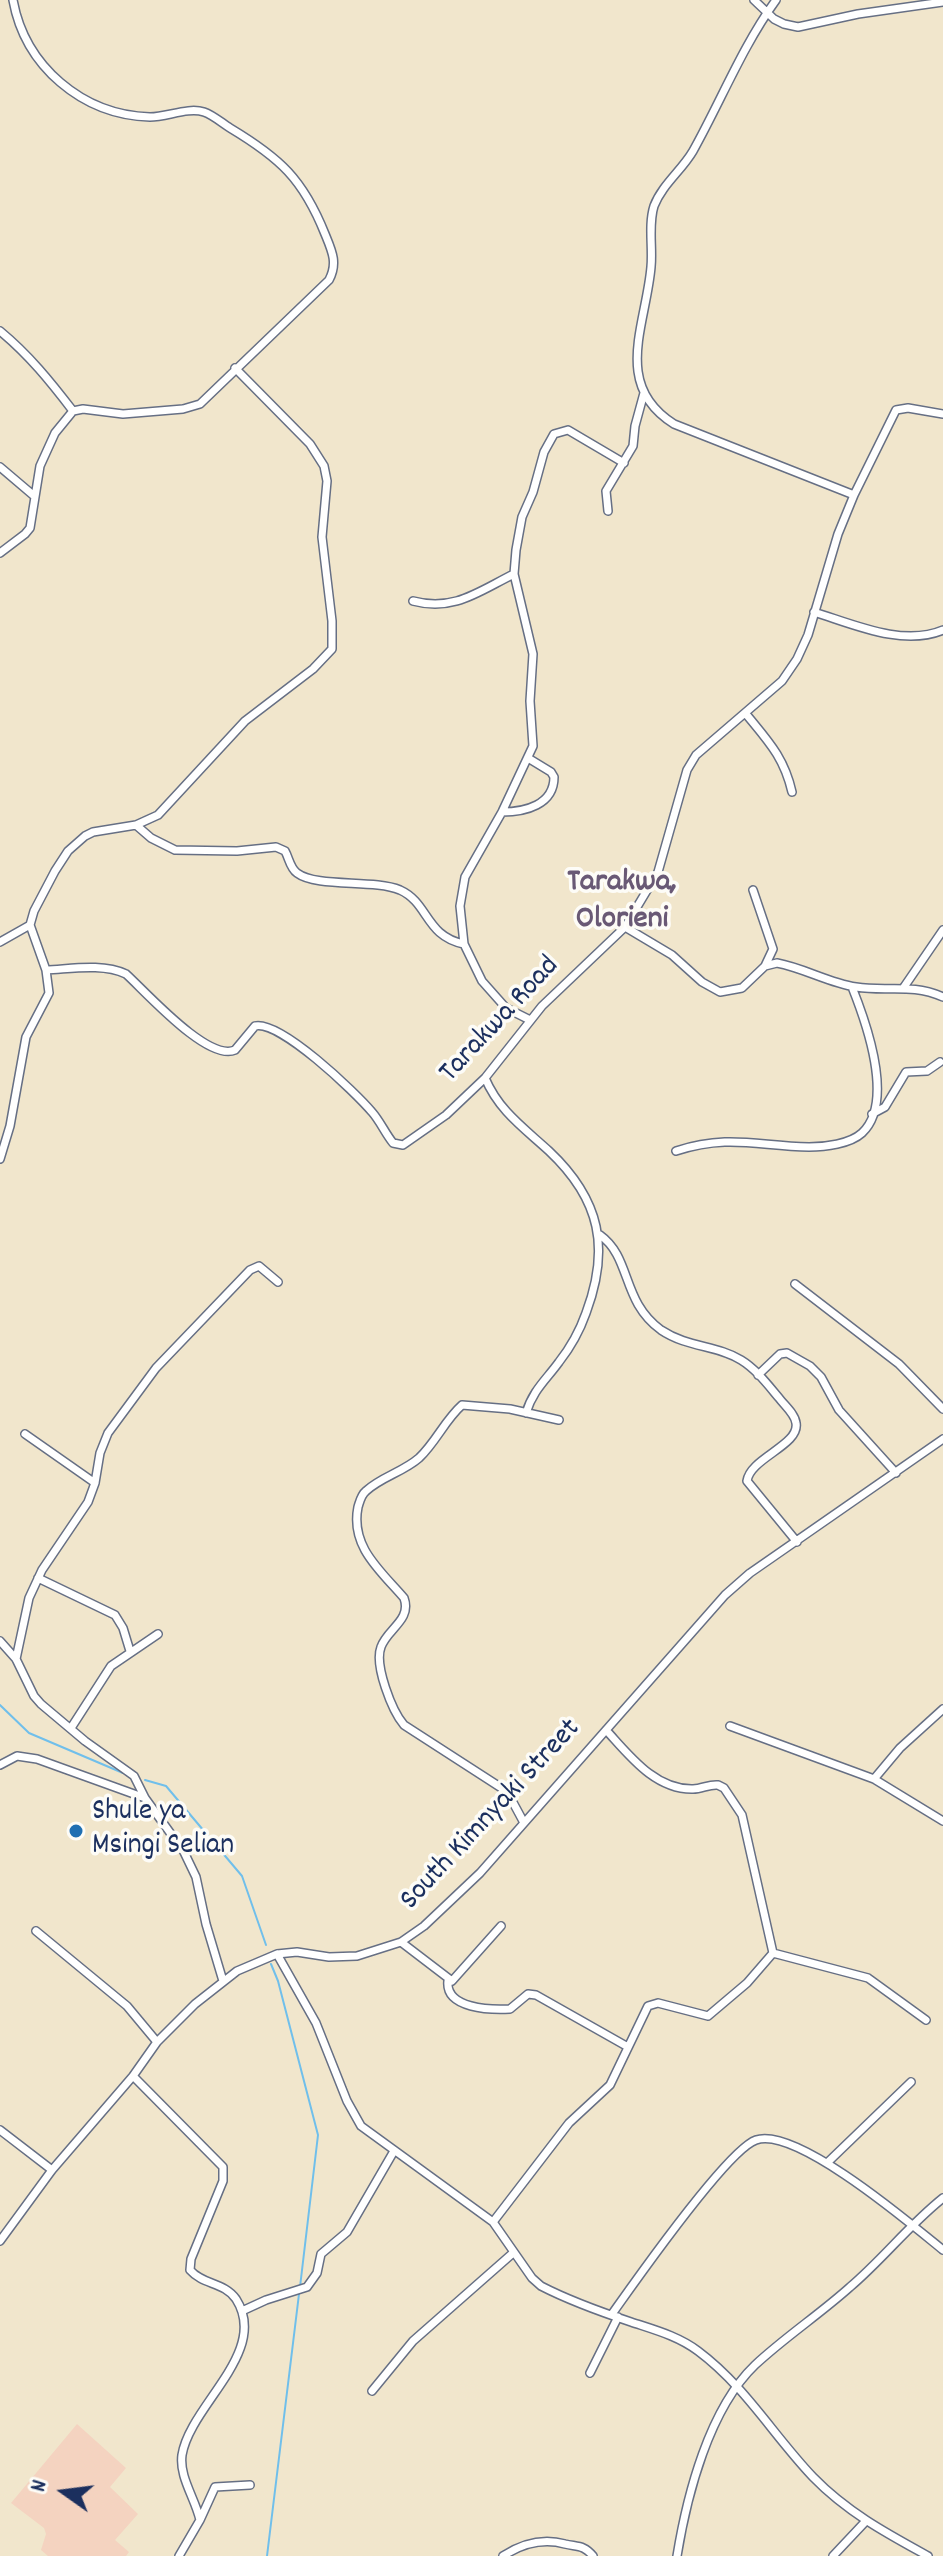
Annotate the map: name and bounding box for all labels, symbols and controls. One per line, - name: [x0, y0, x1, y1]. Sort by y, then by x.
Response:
- district label: Tarakwa, Olorieni: [567, 866, 677, 941]
- street label: Tarakwa Road: [433, 950, 569, 1092]
- street label: South Kimnyaki Street: [394, 1713, 590, 1919]
- place label: Shule ya Msingi Selian: [92, 1796, 234, 1866]
- marker: Shule ya Msingi Selian: [67, 1822, 85, 1840]
- north arrow: [24, 2452, 104, 2532]
- text: N: [24, 2477, 57, 2495]

